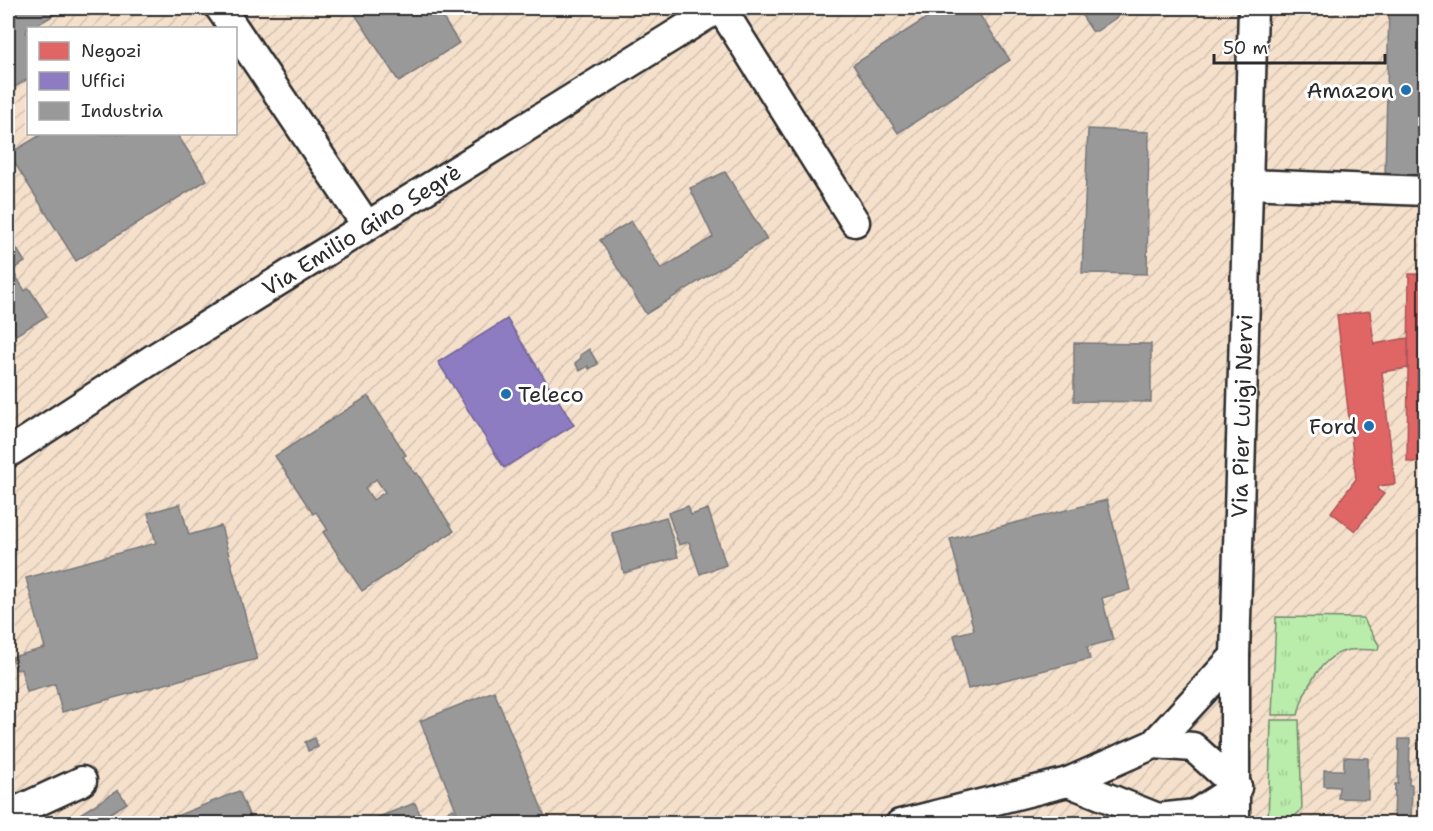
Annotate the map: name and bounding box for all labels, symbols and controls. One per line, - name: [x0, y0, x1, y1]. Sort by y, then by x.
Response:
- legend: [27, 27, 237, 135]
- scale bar: [1214, 27, 1385, 65]
- text: 50 m: [1223, 36, 1268, 60]
- text: Negozi: [81, 39, 141, 63]
- text: Uffici: [81, 69, 125, 93]
- place label: Amazon: [1306, 76, 1394, 105]
- marker: Amazon: [1399, 83, 1413, 97]
- text: Industria: [81, 99, 163, 123]
- street label: Via Emilio Gino Segrè: [257, 157, 466, 303]
- street label: Via Pier Luigi Nervi: [1225, 314, 1259, 518]
- place label: Teleco: [518, 380, 584, 409]
- marker: Teleco: [499, 387, 513, 401]
- place label: Ford: [1309, 412, 1357, 441]
- marker: Ford: [1362, 419, 1376, 433]

